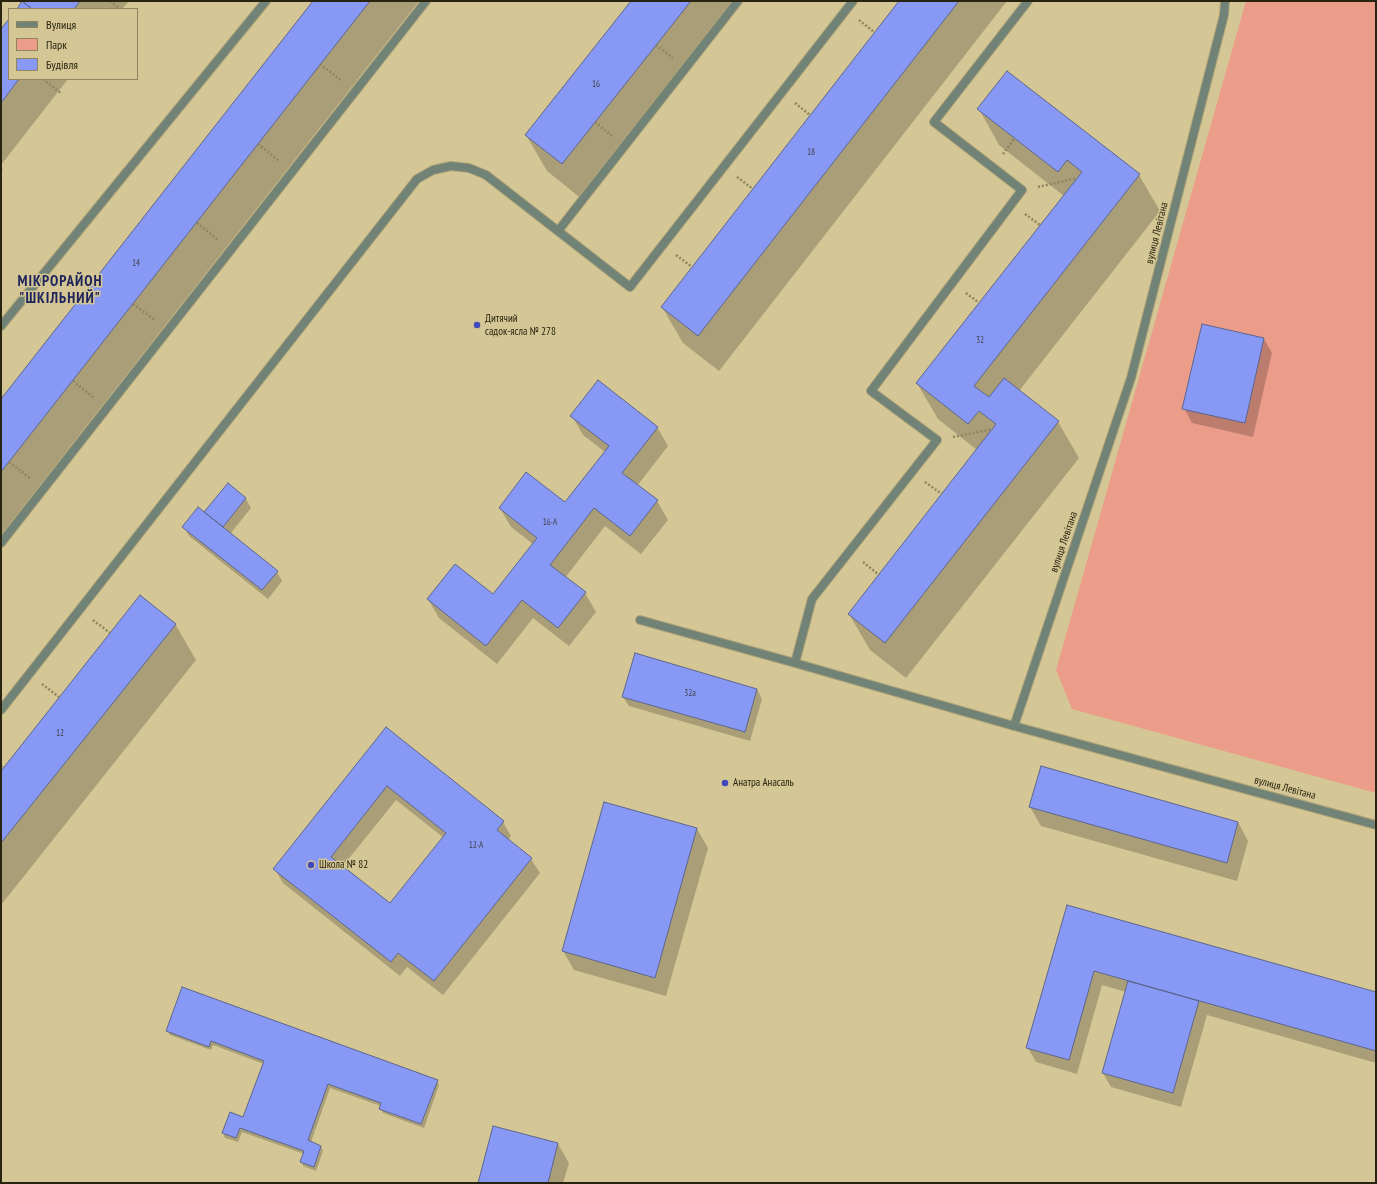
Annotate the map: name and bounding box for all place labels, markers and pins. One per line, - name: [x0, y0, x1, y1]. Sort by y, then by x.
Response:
- place label: Дитячий садок-ясла № 278: [485, 312, 556, 338]
- marker: Дитячий садок-ясла № 278: [472, 320, 482, 330]
- place label: Анатра Анасаль: [733, 776, 794, 790]
- marker: Анатра Анасаль: [720, 778, 730, 788]
- place label: Школа № 82: [319, 858, 368, 872]
- marker: Школа № 82: [306, 860, 316, 870]

